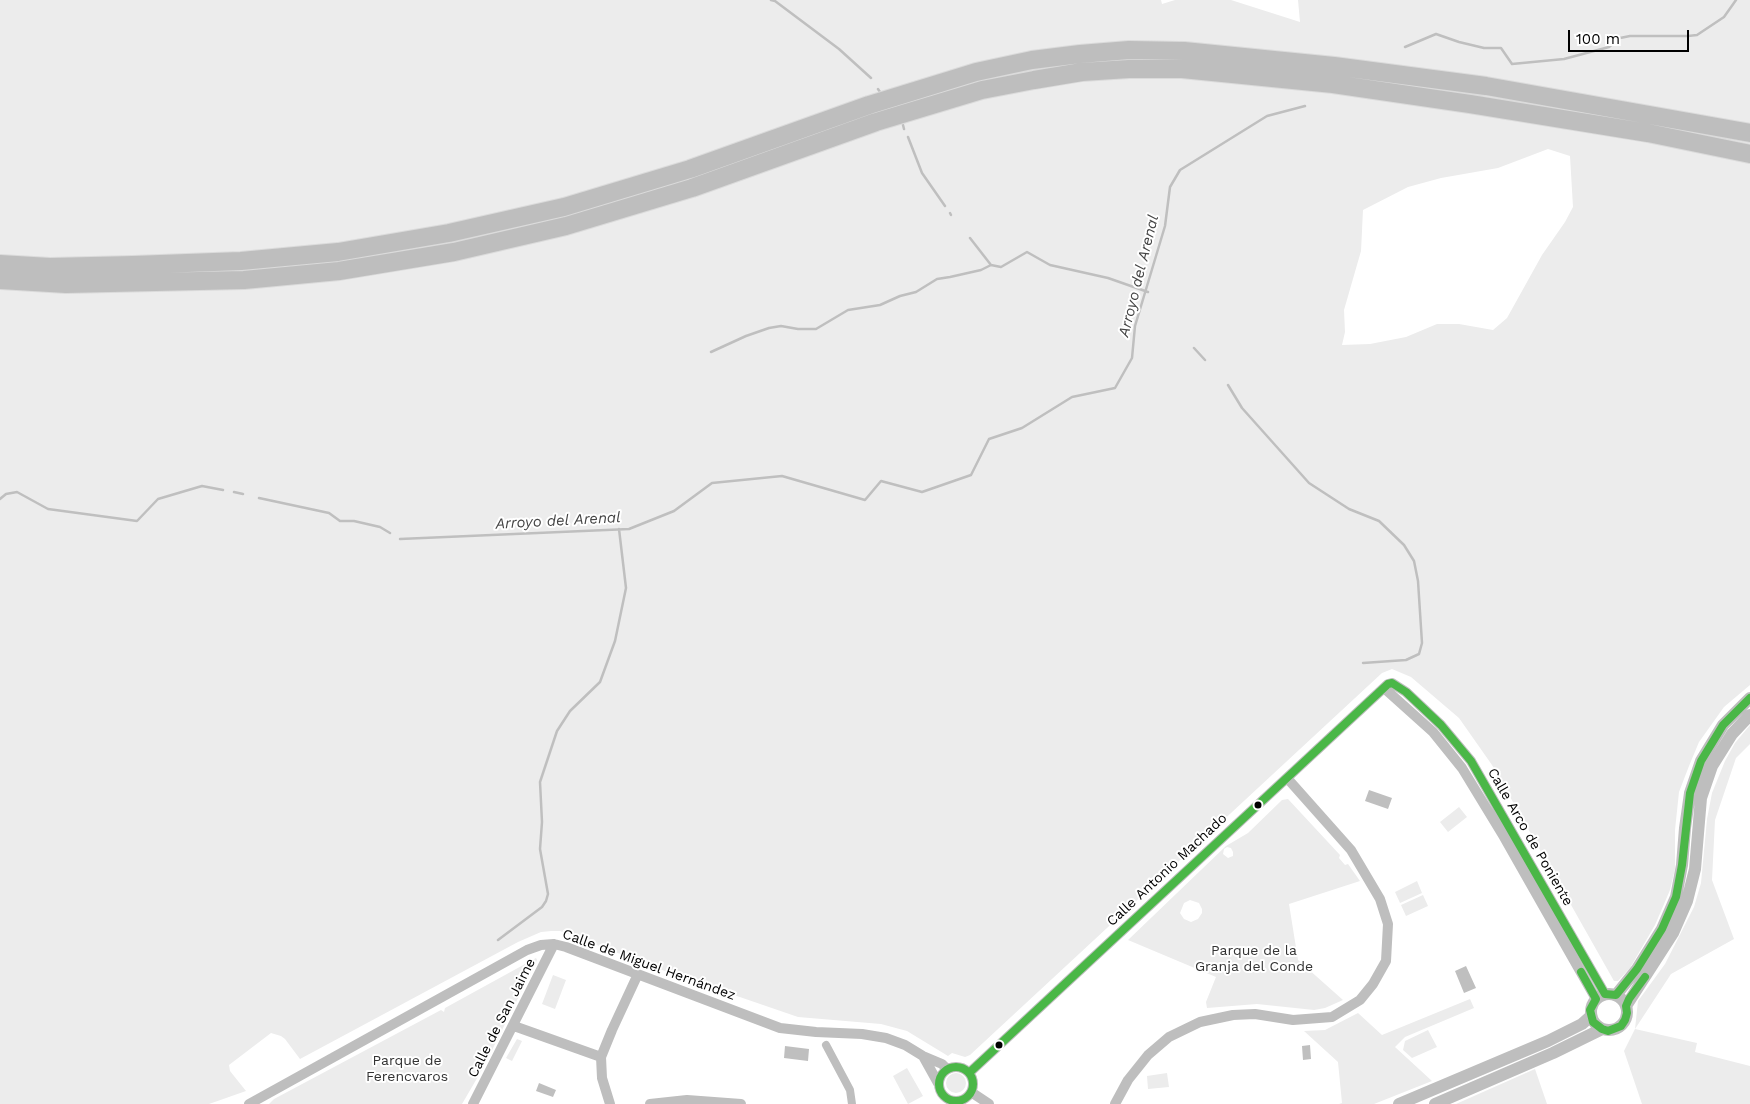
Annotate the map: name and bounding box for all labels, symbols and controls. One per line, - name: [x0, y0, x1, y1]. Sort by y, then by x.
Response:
- scale bar: [1570, 20, 1691, 52]
- text: 100 m: [1576, 30, 1620, 48]
- water label: Arroyo del Arenal: [1115, 213, 1163, 339]
- water label: Arroyo del Arenal: [495, 509, 621, 533]
- street label: Calle Arco de Poniente: [1484, 765, 1576, 909]
- unlabelled marker: [1253, 800, 1263, 810]
- street label: Calle Antonio Machado: [1103, 810, 1231, 930]
- street label: Calle de Miguel Hernández: [560, 926, 738, 1004]
- park label: Parque de la Granja del Conde: [1195, 943, 1313, 976]
- street label: Calle de San Jaime: [465, 956, 539, 1080]
- unlabelled marker: [994, 1040, 1004, 1050]
- park label: Parque de Ferencvaros: [366, 1053, 448, 1086]

